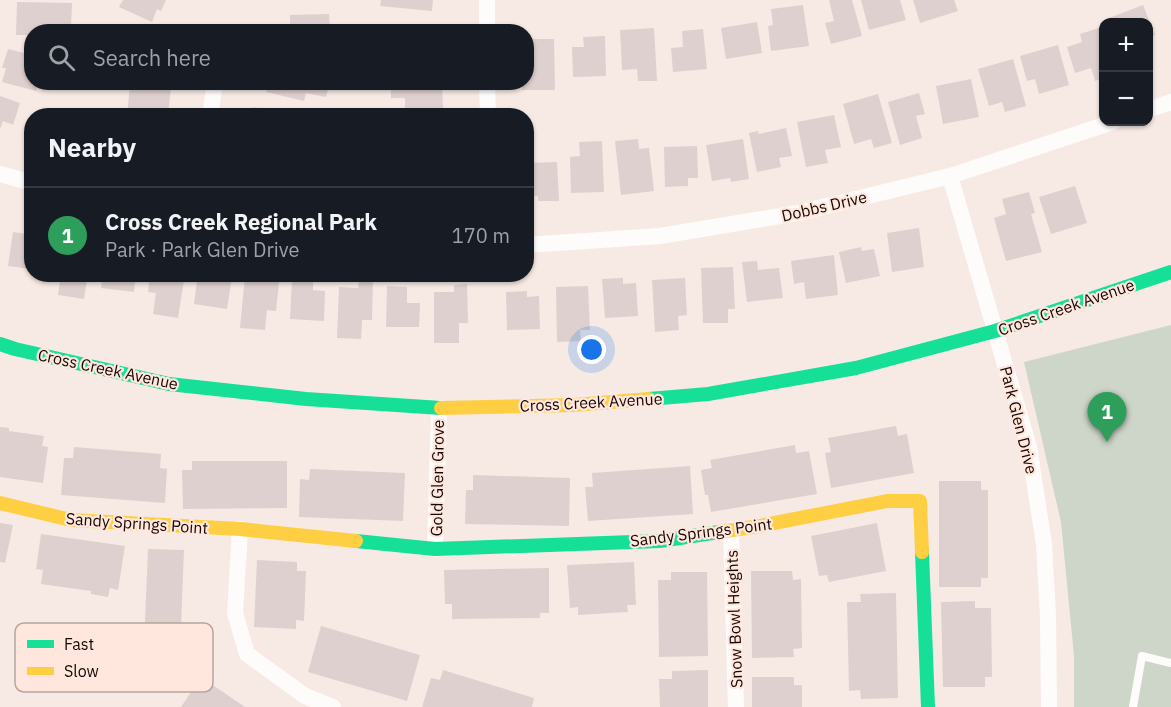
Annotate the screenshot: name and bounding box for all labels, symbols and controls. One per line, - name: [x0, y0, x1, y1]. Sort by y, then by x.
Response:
- map controls: [1099, 18, 1153, 126]
- button: +: [1099, 18, 1153, 72]
- search box: [24, 24, 534, 90]
- icon: search: [45, 41, 78, 74]
- text: Search here: [93, 43, 211, 72]
- button: −: [1099, 72, 1153, 126]
- text: Nearby: [48, 130, 136, 164]
- street label: Dobbs Drive: [779, 186, 869, 226]
- text: Cross Creek Regional Park: [105, 207, 377, 236]
- text: 1: [62, 222, 74, 249]
- text: 170 m: [452, 222, 510, 249]
- text: Park · Park Glen Drive: [105, 236, 299, 263]
- street label: Cross Creek Avenue: [995, 274, 1137, 340]
- your location: [577, 335, 606, 364]
- street label: Cross Creek Avenue: [36, 344, 180, 394]
- street label: Park Glen Drive: [996, 364, 1042, 476]
- street label: Cross Creek Avenue: [519, 388, 663, 416]
- pin: 1: [1088, 392, 1126, 442]
- street label: Gold Glen Grove: [426, 419, 448, 537]
- street label: Sandy Springs Point: [65, 508, 209, 538]
- street label: Sandy Springs Point: [629, 513, 773, 551]
- street label: Snow Bowl Heights: [722, 550, 746, 688]
- legend: [15, 623, 213, 692]
- text: Fast: [64, 634, 94, 654]
- text: Slow: [64, 661, 99, 681]

